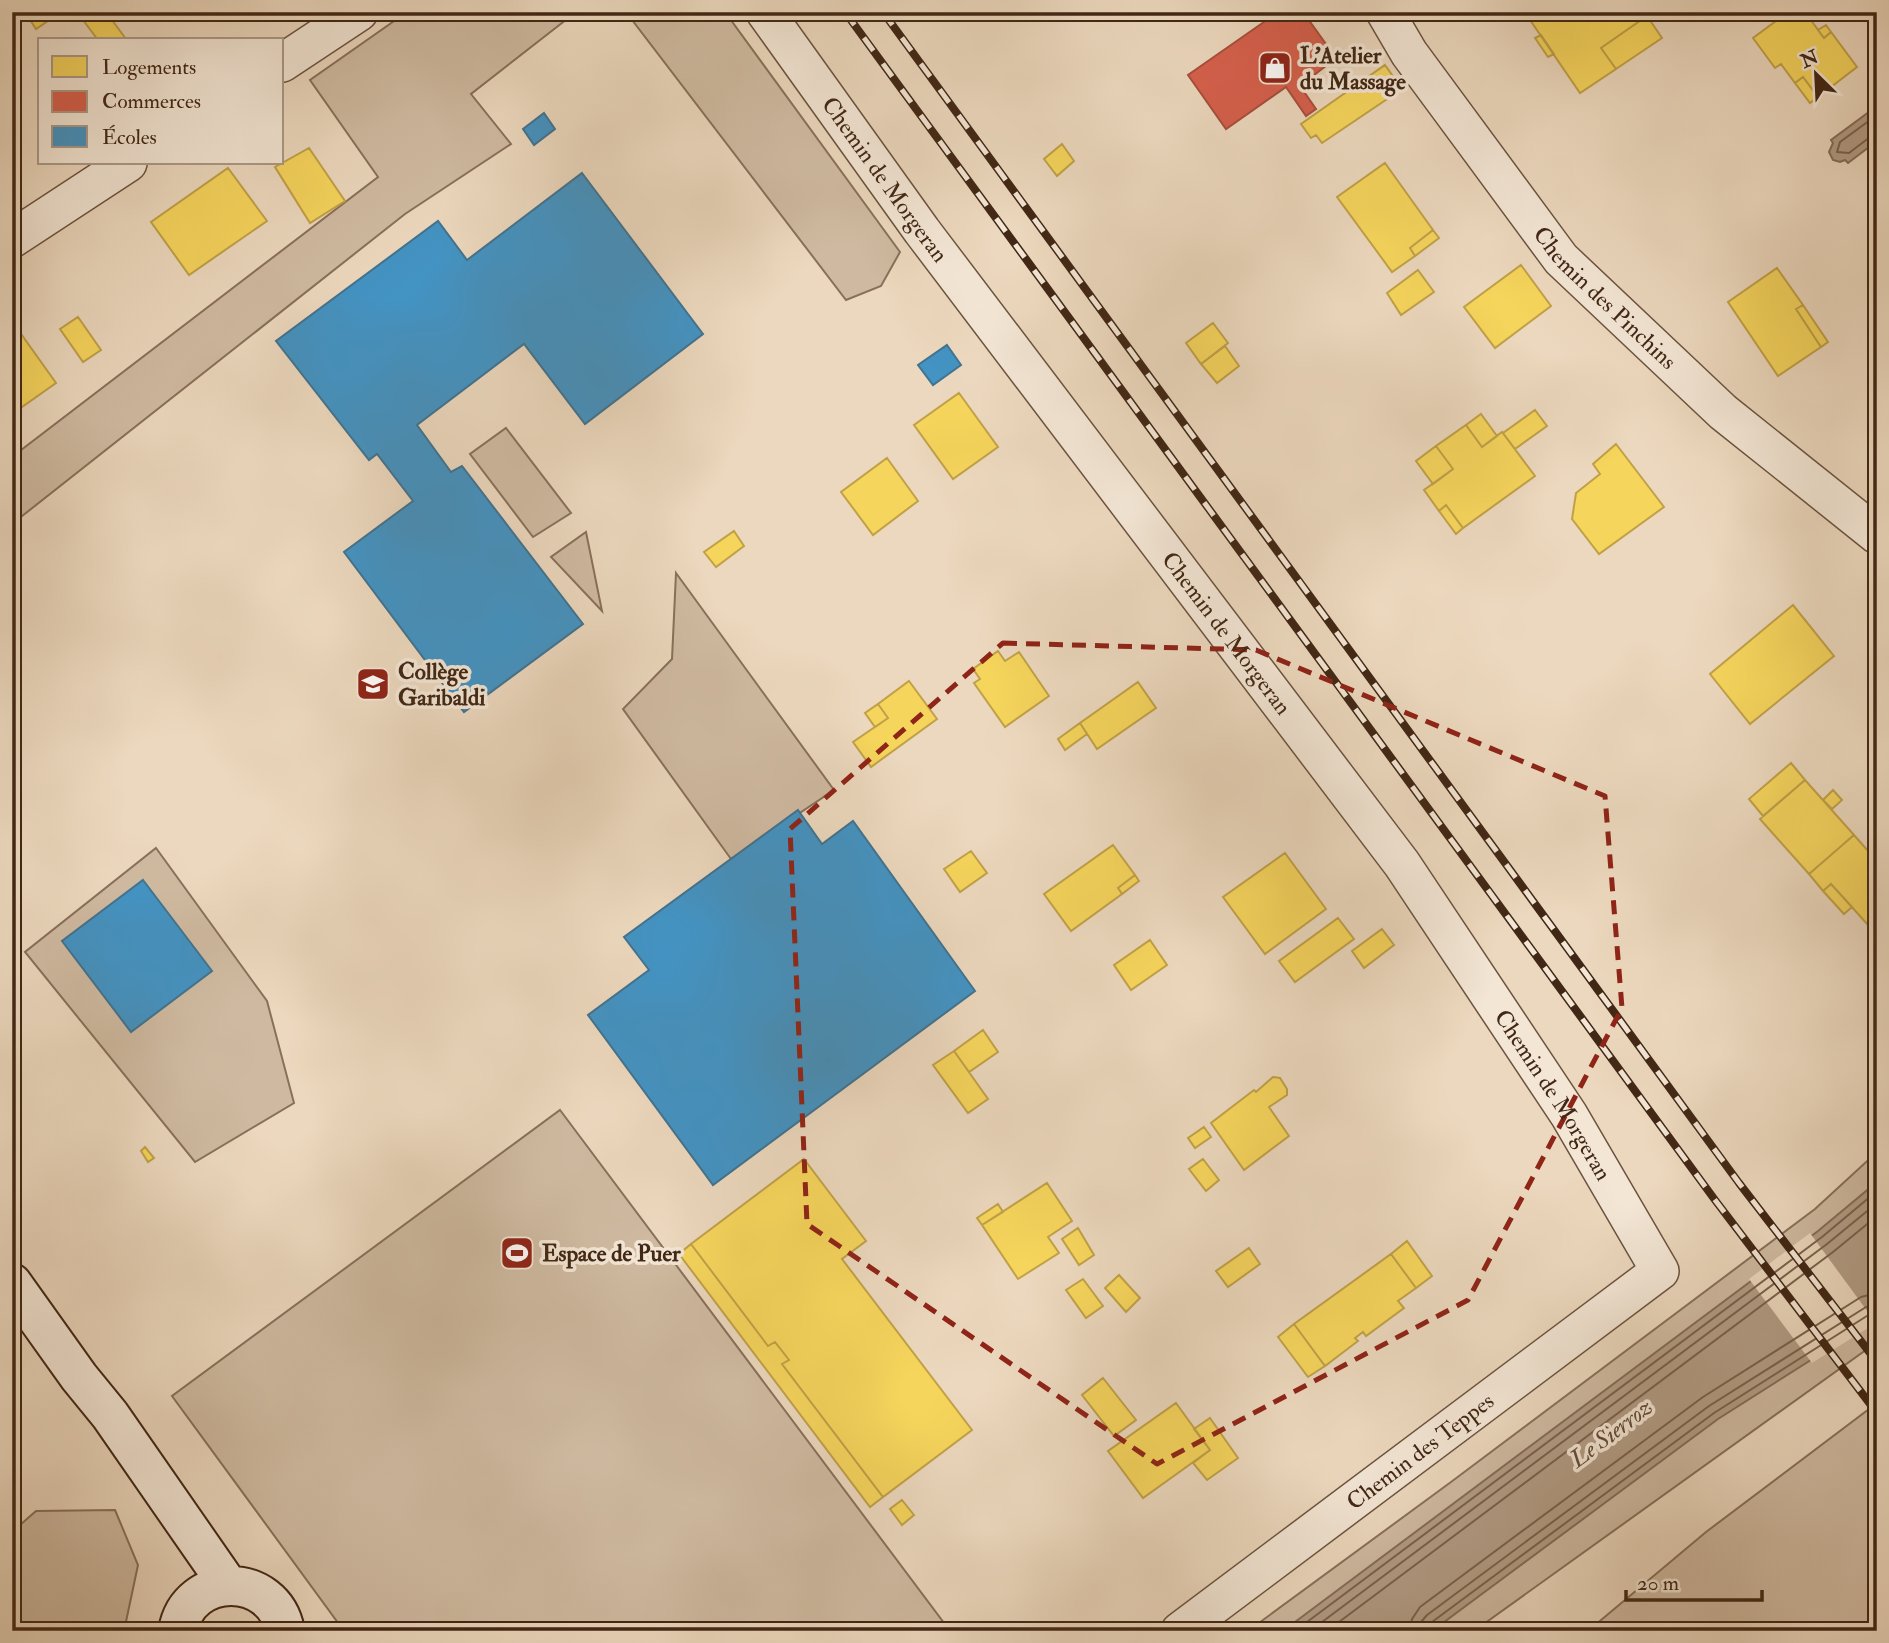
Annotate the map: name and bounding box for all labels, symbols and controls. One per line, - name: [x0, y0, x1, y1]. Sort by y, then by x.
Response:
- legend: [38, 38, 284, 164]
- north arrow: [1780, 38, 1850, 108]
- place label: L'Atelier du Massage: [1300, 41, 1406, 97]
- text: N: [1796, 45, 1823, 74]
- shop icon: L'Atelier du Massage: [1256, 49, 1294, 87]
- text: Logements: [102, 54, 196, 81]
- text: Commerces: [102, 88, 201, 115]
- street label: Chemin de Morgeran: [815, 91, 954, 268]
- text: Écoles: [102, 124, 157, 151]
- street label: Chemin des Pinchins: [1527, 221, 1683, 376]
- street label: Chemin de Morgeran: [1155, 546, 1298, 721]
- place label: Collège Garibaldi: [398, 657, 485, 712]
- school or university icon: Collège Garibaldi: [354, 665, 392, 703]
- street label: Chemin de Morgeran: [1488, 1004, 1618, 1186]
- sports icon: Espace de Puer: [498, 1234, 536, 1272]
- place label: Espace de Puer: [542, 1239, 681, 1269]
- street label: Chemin des Teppes: [1341, 1386, 1501, 1517]
- water label: Le Sierroz: [1563, 1392, 1659, 1475]
- scale bar: [1626, 1559, 1763, 1603]
- text: 20 m: [1637, 1570, 1679, 1597]

